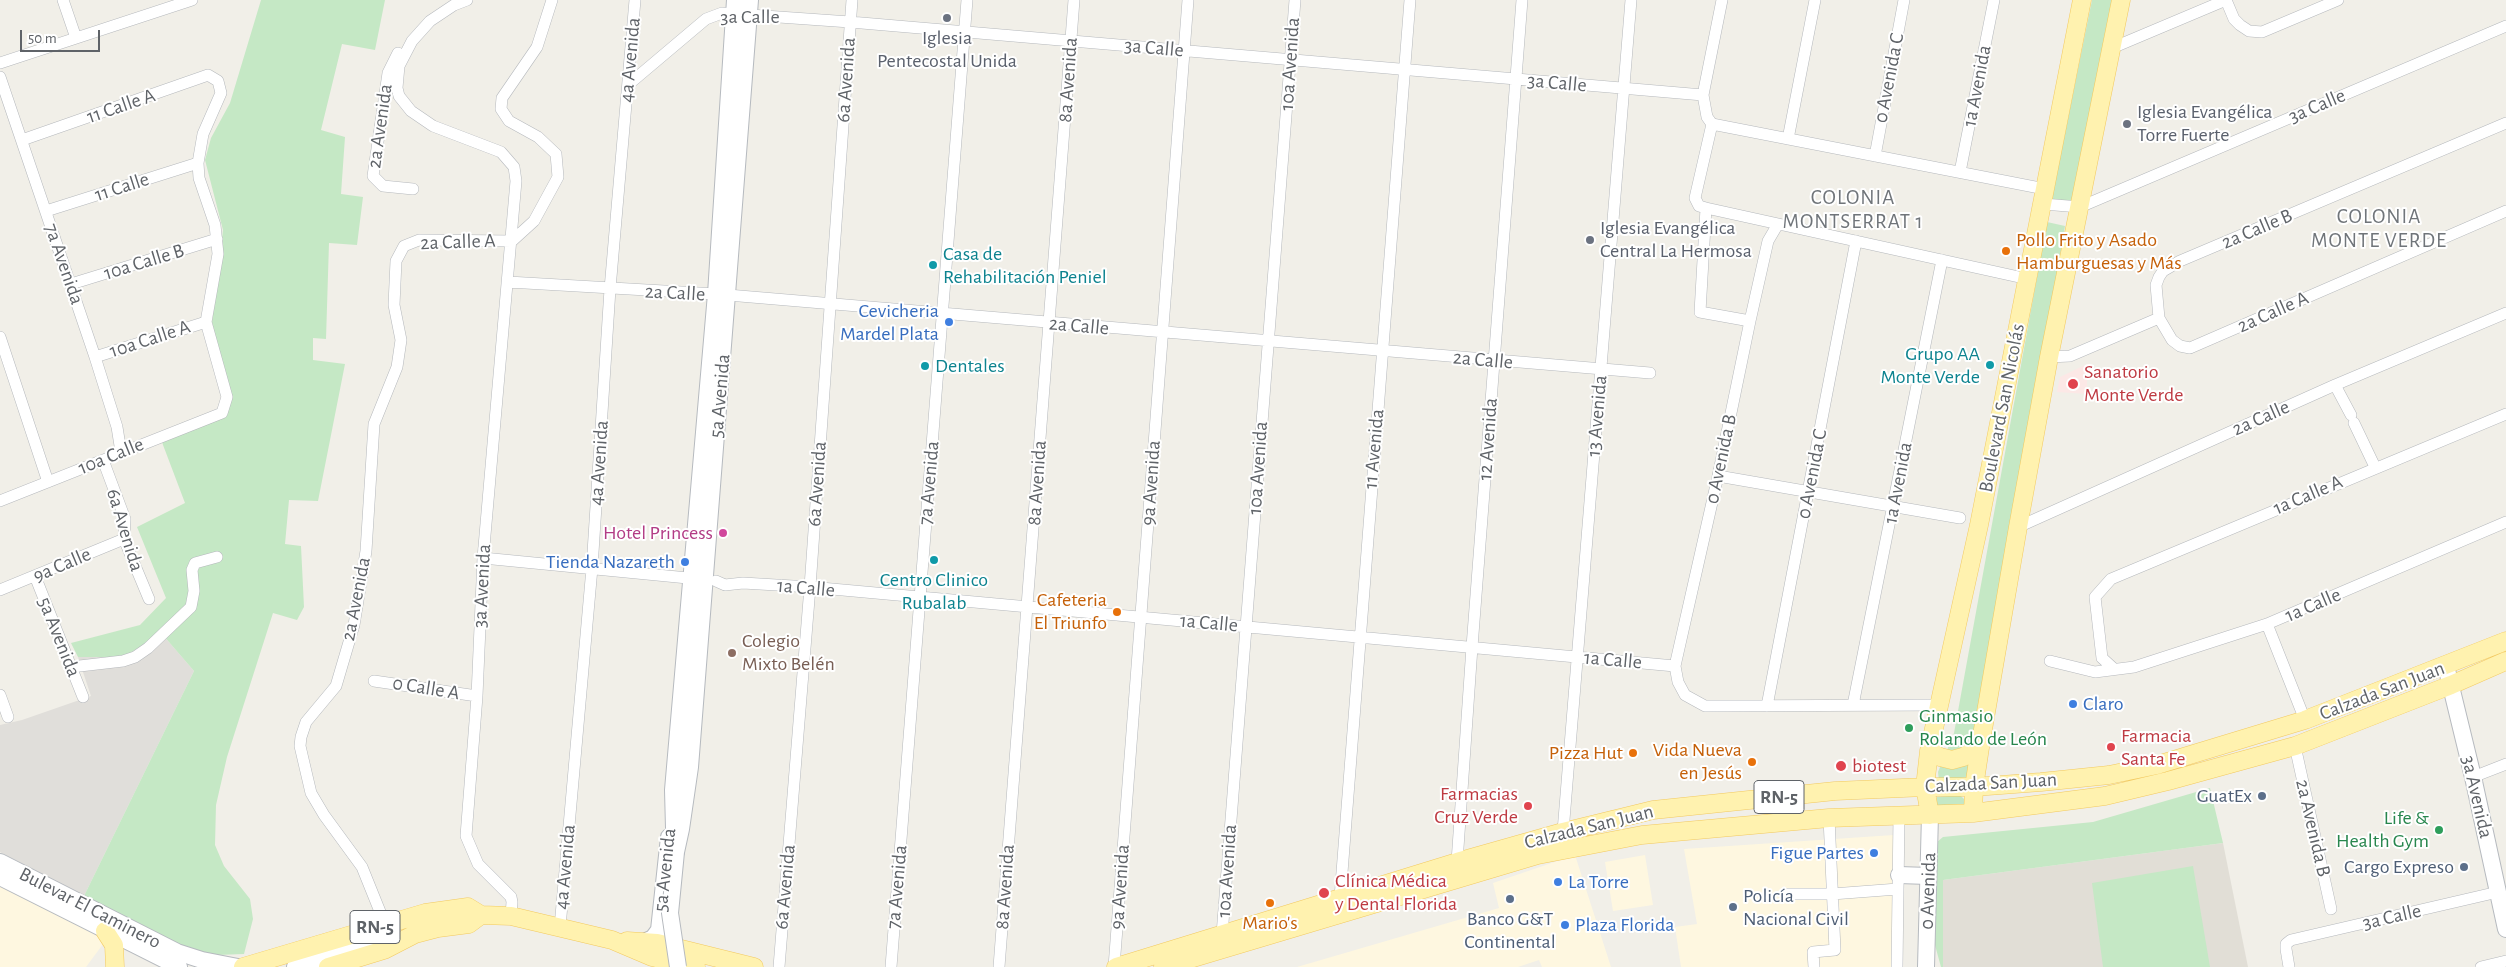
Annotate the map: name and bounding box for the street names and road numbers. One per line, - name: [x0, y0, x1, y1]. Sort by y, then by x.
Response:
- street label: 3a Calle: [720, 5, 780, 29]
- street label: 4a Avenida: [614, 16, 646, 104]
- street label: 10a Avenida: [1275, 17, 1305, 111]
- street label: 0 Avenida C: [1869, 31, 1909, 125]
- street label: 3a Calle: [1123, 33, 1185, 63]
- street label: 6a Avenida: [831, 37, 861, 123]
- street label: 8a Avenida: [1053, 37, 1083, 123]
- street label: 1a Avenida: [1957, 43, 1997, 129]
- street label: 3a Calle: [1526, 68, 1588, 98]
- street label: 2a Avenida: [362, 82, 398, 170]
- street label: 11 Calle A: [84, 83, 158, 129]
- street label: 3a Calle: [2285, 83, 2349, 129]
- street label: 11 Calle: [92, 167, 152, 207]
- street label: 2a Calle B: [2218, 203, 2296, 255]
- street label: 7a Avenida: [39, 220, 89, 308]
- street label: 2a Calle A: [420, 229, 496, 255]
- street label: 10a Calle B: [101, 238, 187, 286]
- street label: 2a Calle: [644, 279, 706, 307]
- street label: 2a Calle A: [2234, 286, 2312, 338]
- street label: 2a Calle: [1048, 311, 1110, 341]
- street label: 10a Calle A: [107, 315, 193, 363]
- street label: Boulevard San Nicolás: [1974, 322, 2030, 494]
- street label: 2a Calle: [1452, 345, 1514, 375]
- street label: 5a Avenida: [704, 353, 736, 439]
- street label: 13 Avenida: [1581, 374, 1613, 458]
- street label: 2a Calle: [2229, 395, 2293, 441]
- street label: 12 Avenida: [1473, 397, 1503, 481]
- street label: 11 Avenida: [1359, 408, 1389, 490]
- street label: 0 Avenida B: [1700, 412, 1742, 506]
- street label: 4a Avenida: [584, 420, 614, 506]
- street label: 10a Avenida: [1243, 421, 1273, 515]
- street label: 0 Avenida C: [1792, 427, 1832, 521]
- street label: 10a Calle: [75, 432, 147, 480]
- street label: 7a Avenida: [913, 440, 945, 526]
- street label: 8a Avenida: [1022, 440, 1052, 526]
- street label: 9a Avenida: [1136, 440, 1166, 526]
- street label: 1a Avenida: [1878, 440, 1918, 526]
- street label: 6a Avenida: [802, 441, 832, 527]
- street label: 1a Calle A: [2270, 470, 2346, 520]
- street label: 6a Avenida: [101, 486, 149, 574]
- street label: 9a Calle: [29, 542, 95, 588]
- street label: 3a Avenida: [468, 543, 496, 629]
- street label: 2a Avenida: [336, 555, 376, 643]
- street label: 1a Calle: [776, 574, 836, 602]
- street label: 1a Calle: [2282, 583, 2344, 627]
- street label: 5a Avenida: [32, 593, 86, 681]
- street label: 1a Calle: [1179, 609, 1239, 637]
- street label: 1a Calle: [1583, 646, 1643, 674]
- street label: Calzada San Juan: [2316, 656, 2448, 726]
- street label: 0 Calle A: [391, 671, 461, 705]
- street label: 3a Avenida: [2456, 753, 2498, 841]
- street label: Calzada San Juan: [1924, 768, 2058, 798]
- street label: 2a Avenida B: [2290, 777, 2336, 879]
- road number: RN-5: [1754, 780, 1804, 814]
- street label: Calzada San Juan: [1522, 799, 1656, 855]
- street label: 4a Avenida: [549, 823, 581, 911]
- street label: 10a Avenida: [1212, 824, 1242, 918]
- street label: 5a Avenida: [649, 827, 681, 913]
- street label: 6a Avenida: [769, 843, 801, 931]
- street label: 7a Avenida: [881, 844, 913, 930]
- street label: 8a Avenida: [990, 844, 1020, 930]
- street label: 9a Avenida: [1105, 844, 1135, 930]
- street label: 0 Avenida: [1915, 852, 1941, 930]
- street label: Bulevar El Caminero: [15, 862, 165, 954]
- street label: 3a Calle: [2360, 899, 2424, 935]
- road number: RN-5: [350, 910, 400, 944]

